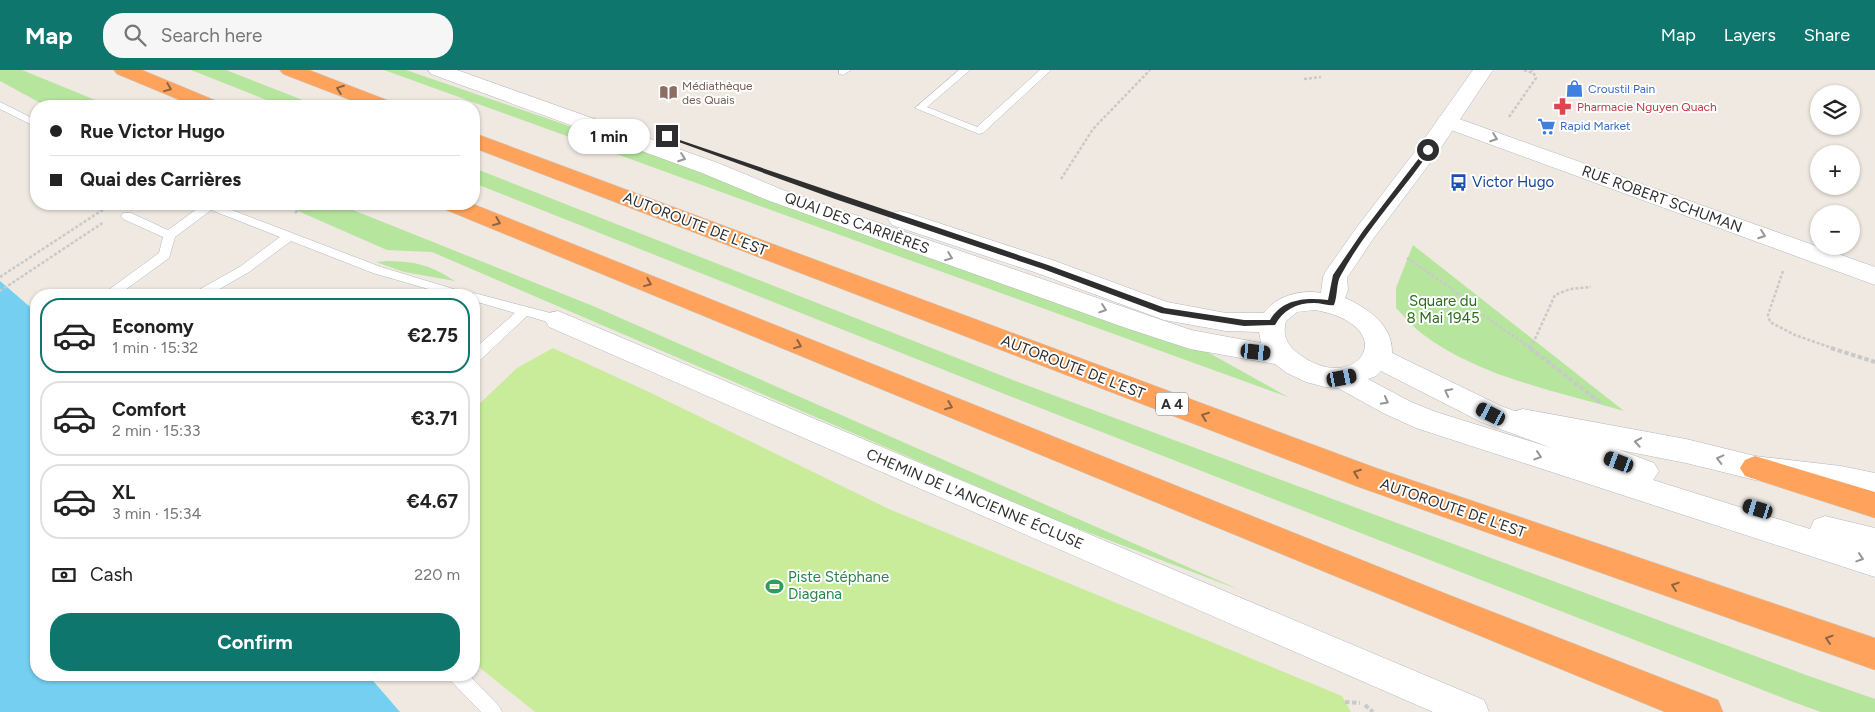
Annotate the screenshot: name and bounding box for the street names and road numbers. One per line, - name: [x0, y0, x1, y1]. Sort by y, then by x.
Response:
- street label: RUE ROBERT SCHUMAN: [1579, 162, 1745, 236]
- street label: AUTOROUTE DE L’EST: [620, 188, 770, 260]
- street label: QUAI DES CARRIÈRES: [782, 188, 932, 258]
- street label: AUTOROUTE DE L’EST: [998, 331, 1148, 403]
- road number: A 4: [1156, 392, 1188, 416]
- street label: CHEMIN DE L'ANCIENNE ÉCLUSE: [864, 445, 1086, 553]
- street label: AUTOROUTE DE L’EST: [1378, 475, 1529, 542]

